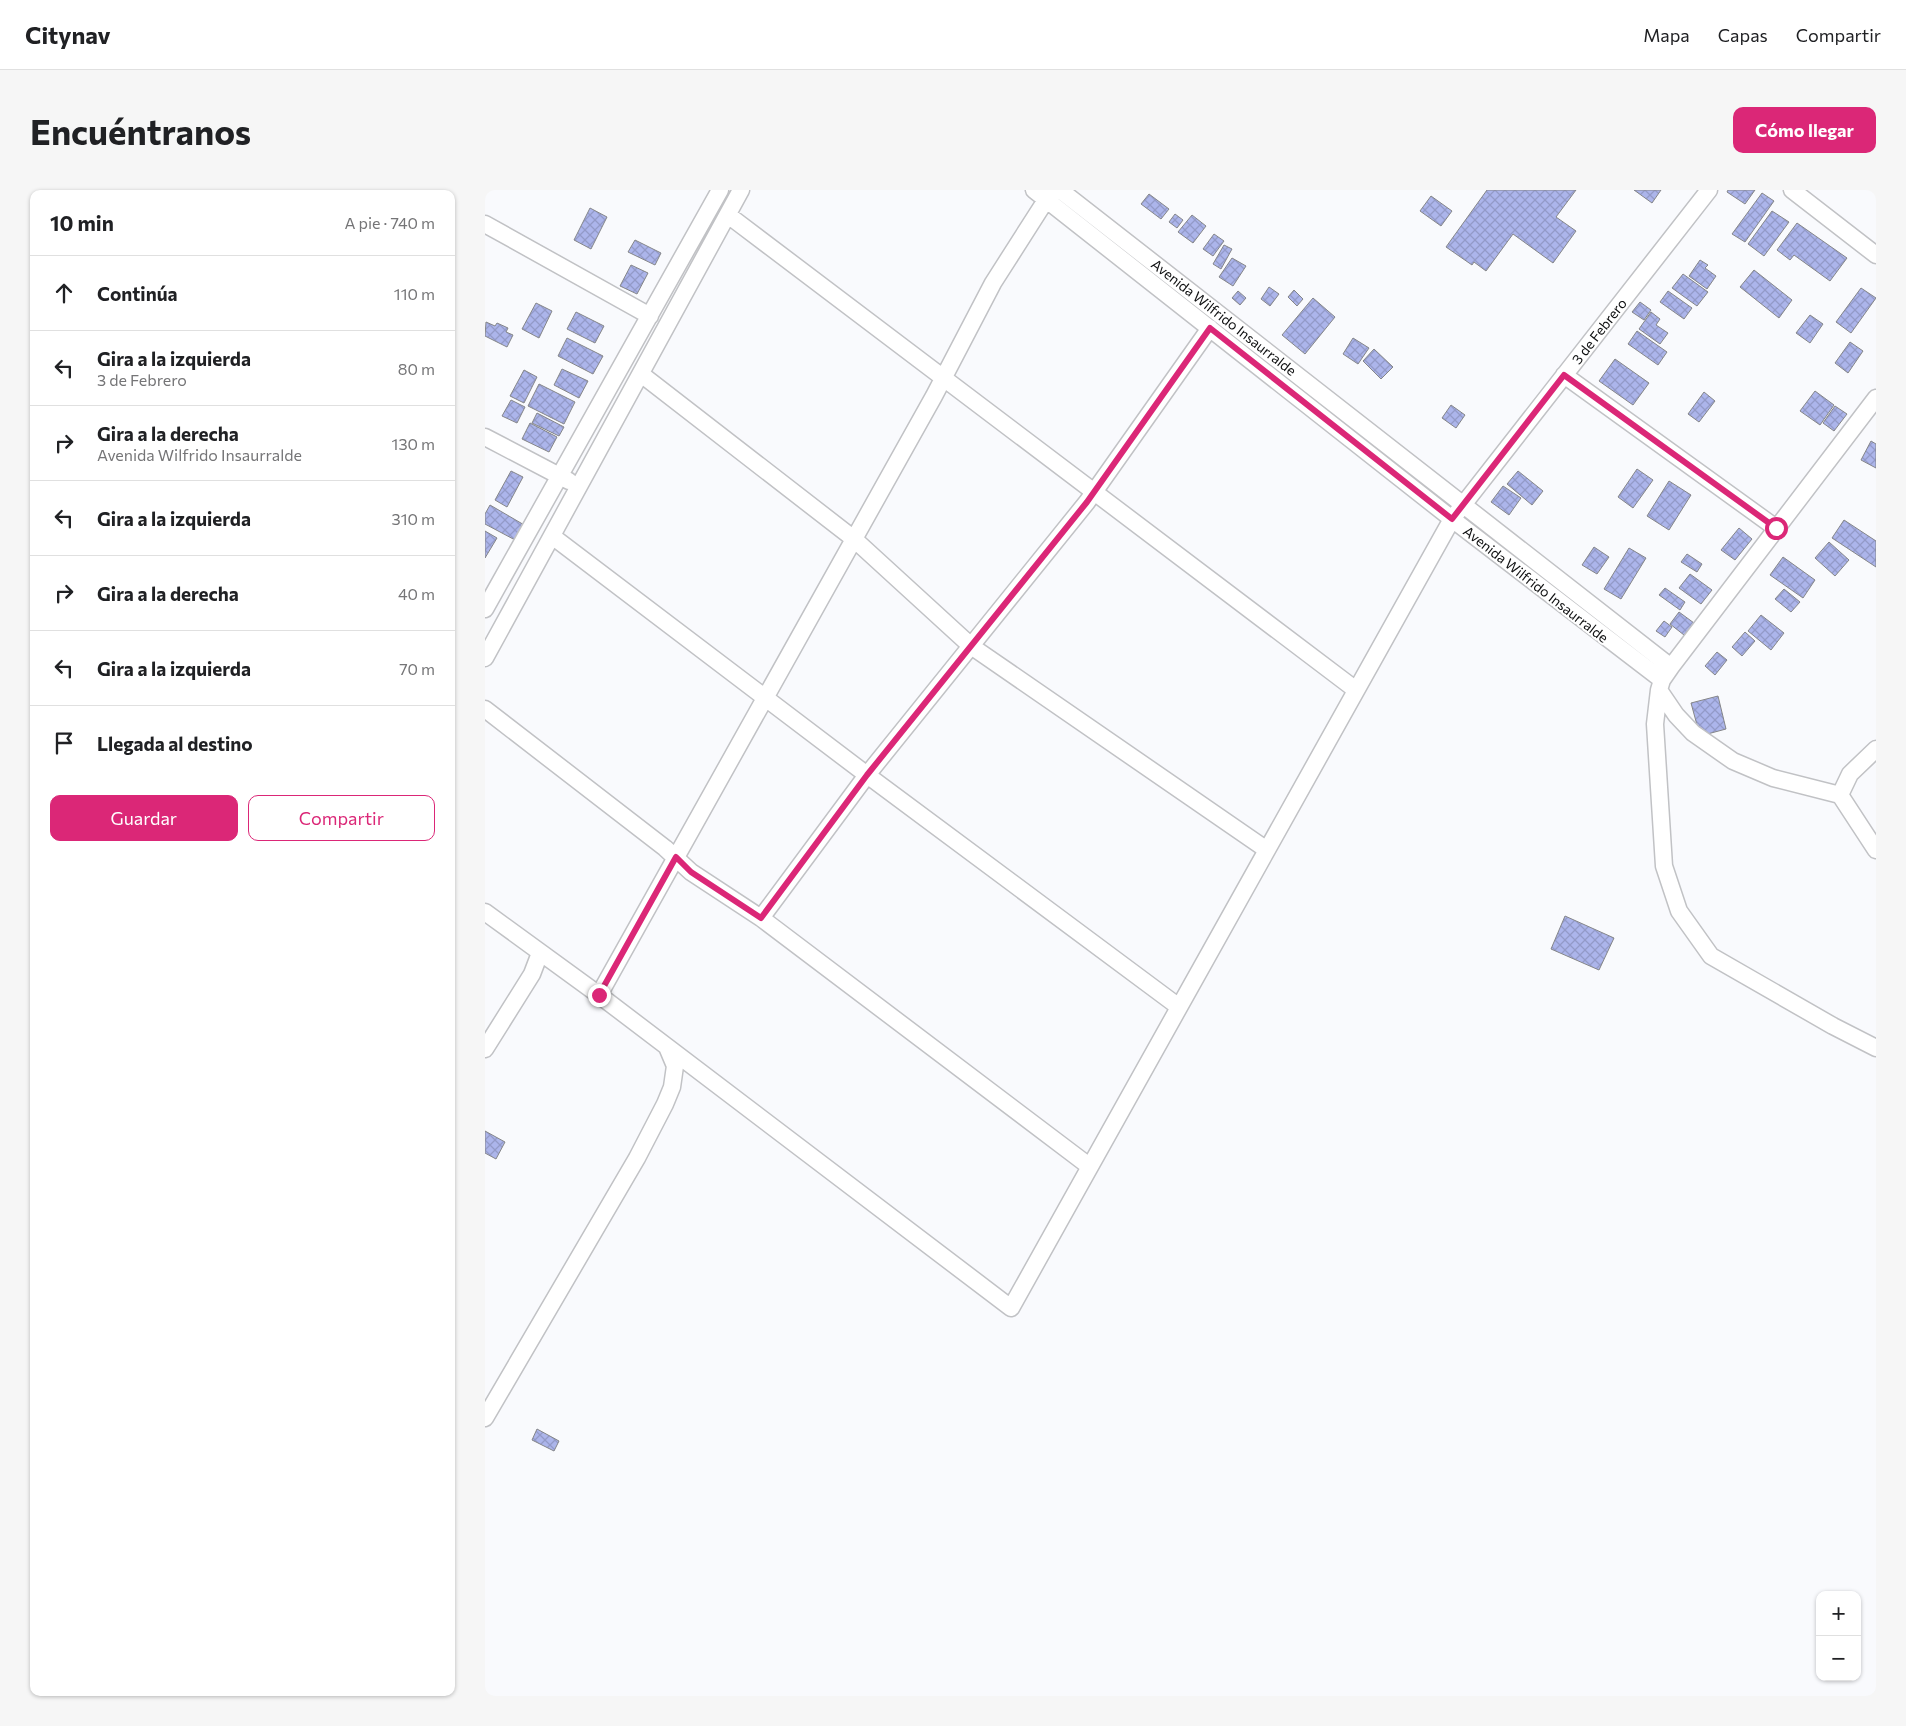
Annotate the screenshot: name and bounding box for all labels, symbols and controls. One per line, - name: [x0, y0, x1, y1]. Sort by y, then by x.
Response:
- text: Citynav: [25, 20, 111, 49]
- text: Mapa: [1643, 24, 1690, 46]
- text: Capas: [1718, 24, 1768, 46]
- text: Compartir: [1796, 24, 1881, 46]
- button: Cómo llegar: [1733, 107, 1876, 153]
- text: Encuéntranos: [30, 109, 251, 152]
- text: 10 min: [50, 210, 114, 235]
- text: A pie · 740 m: [344, 213, 435, 232]
- street label: Avenida Wilfrido Insaurralde: [1148, 255, 1300, 379]
- icon: ahead: [50, 279, 78, 307]
- text: Continúa: [97, 282, 178, 305]
- text: 110 m: [394, 284, 435, 303]
- street label: 3 de Febrero: [1568, 295, 1630, 367]
- text: Gira a la izquierda: [97, 347, 251, 370]
- icon: left: [50, 354, 78, 382]
- text: 80 m: [398, 359, 435, 378]
- text: 3 de Febrero: [97, 370, 187, 389]
- text: Gira a la derecha: [97, 422, 239, 445]
- icon: right: [50, 429, 78, 457]
- text: 130 m: [392, 434, 435, 453]
- text: Avenida Wilfrido Insaurralde: [97, 445, 302, 464]
- icon: left: [50, 504, 78, 532]
- text: Gira a la izquierda: [97, 507, 251, 530]
- text: 310 m: [392, 509, 435, 528]
- route start: [1765, 517, 1788, 540]
- street label: Avenida Wilfrido Insaurralde: [1460, 522, 1612, 646]
- icon: right: [50, 579, 78, 607]
- text: Gira a la derecha: [97, 582, 239, 605]
- text: 40 m: [398, 584, 435, 603]
- icon: left: [50, 654, 78, 682]
- text: Gira a la izquierda: [97, 657, 251, 680]
- text: 70 m: [399, 659, 435, 678]
- icon: arrive: [50, 729, 78, 757]
- text: Llegada al destino: [97, 732, 253, 755]
- button: Guardar: [50, 795, 238, 841]
- button: Compartir: [248, 795, 435, 841]
- route end: [588, 984, 611, 1007]
- map controls: [1816, 1591, 1861, 1681]
- button: +: [1816, 1591, 1861, 1636]
- button: −: [1816, 1636, 1861, 1681]

